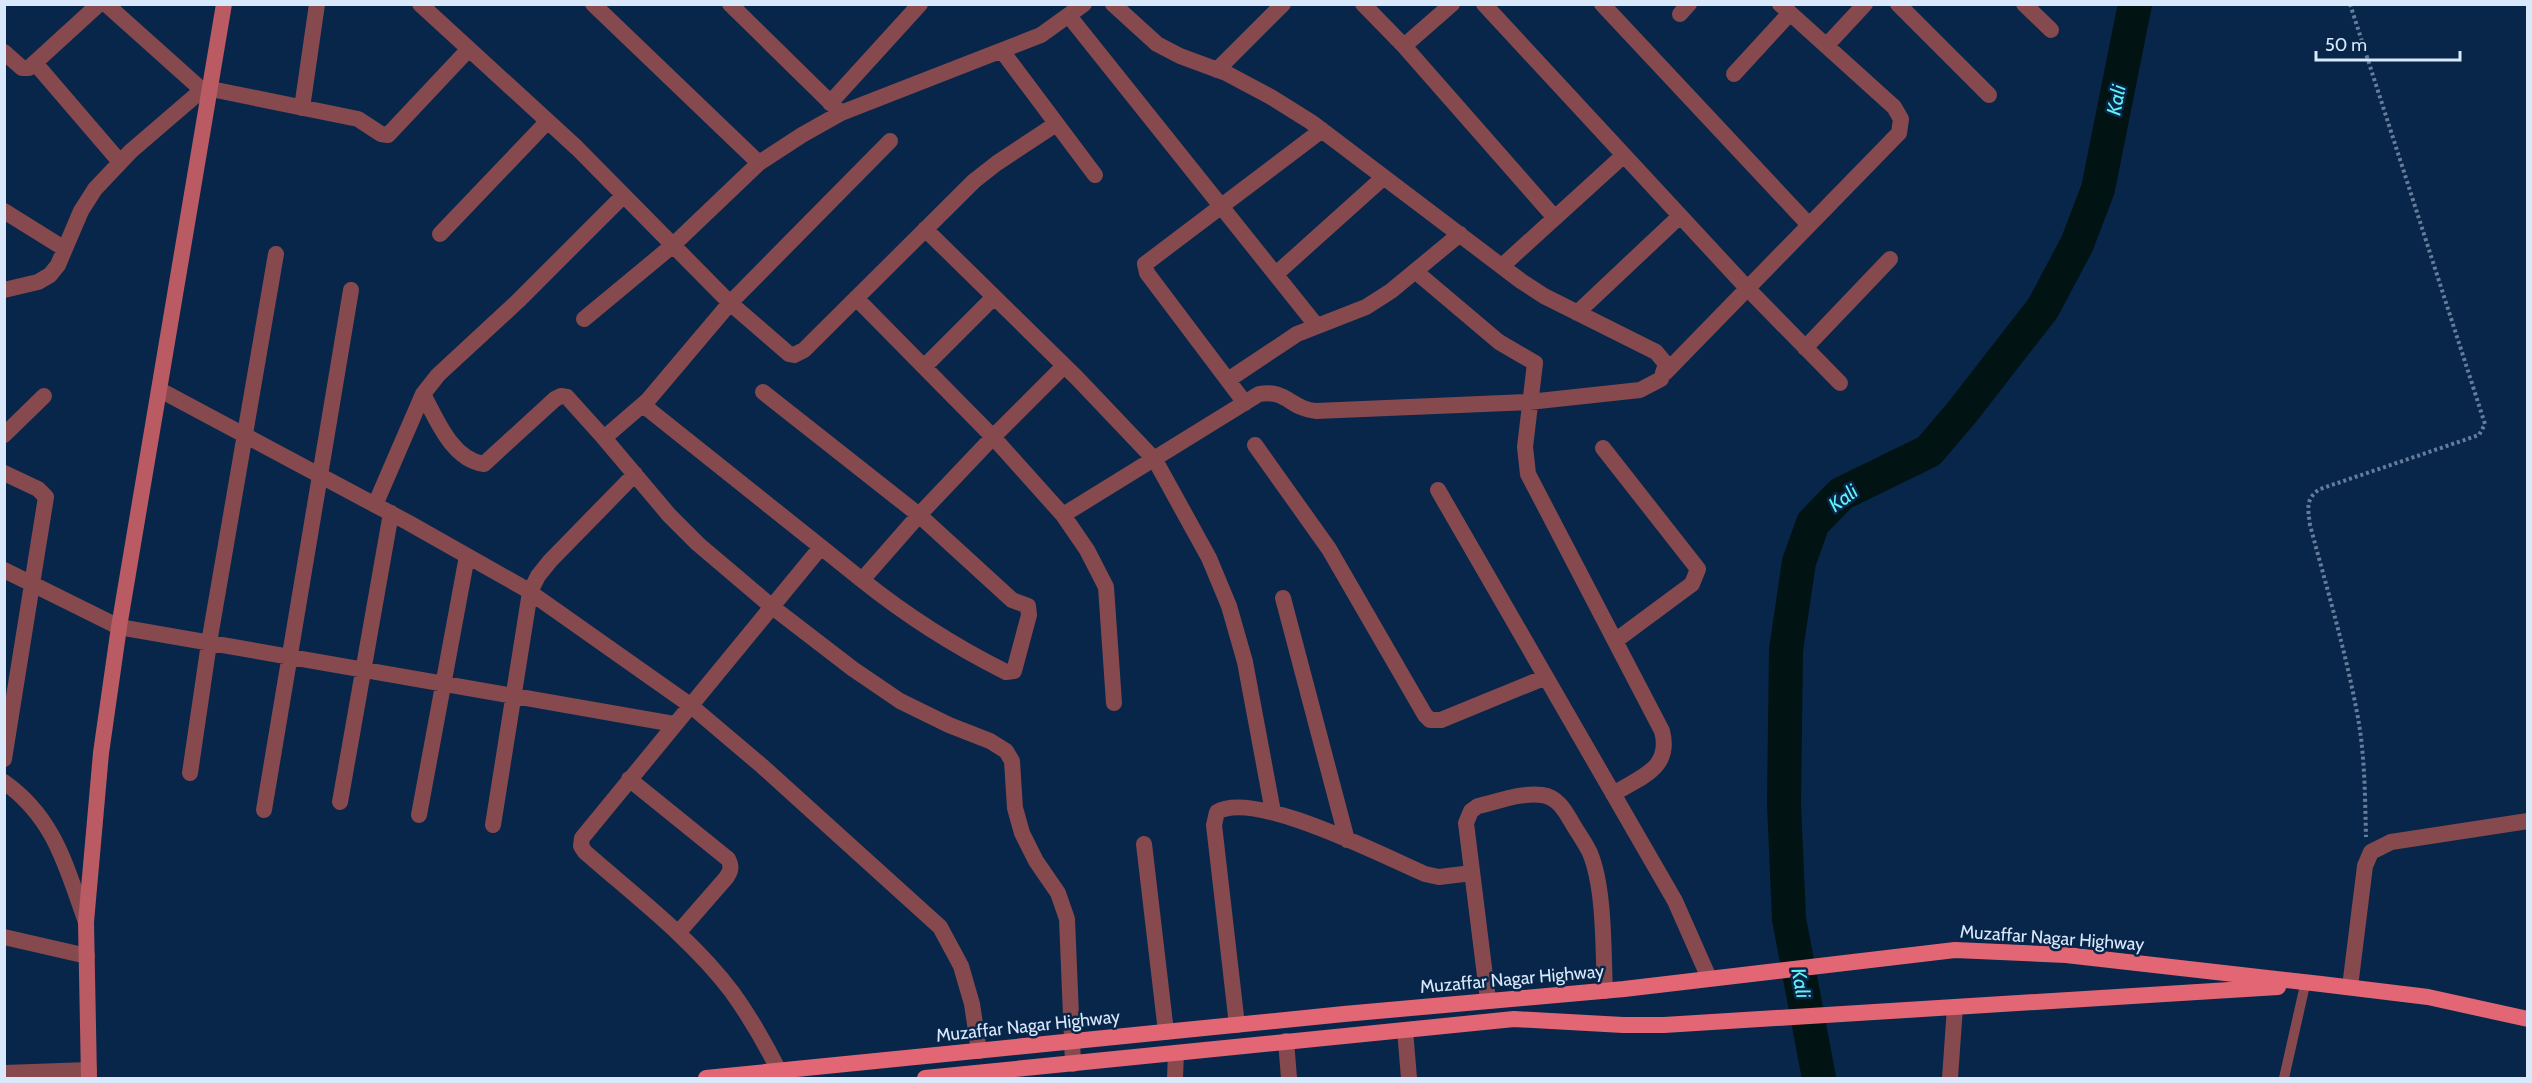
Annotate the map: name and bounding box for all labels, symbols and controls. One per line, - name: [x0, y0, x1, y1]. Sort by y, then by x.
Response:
- scale bar: [2316, 24, 2460, 62]
- text: 50 m: [2325, 34, 2367, 56]
- water label: Kali: [2101, 82, 2131, 117]
- water label: Kali: [1824, 479, 1863, 517]
- street label: Muzaffar Nagar Highway: [1959, 921, 2145, 955]
- street label: Muzaffar Nagar Highway: [1419, 960, 1605, 998]
- water label: Kali: [1786, 966, 1816, 1001]
- street label: Muzaffar Nagar Highway: [935, 1005, 1121, 1047]

